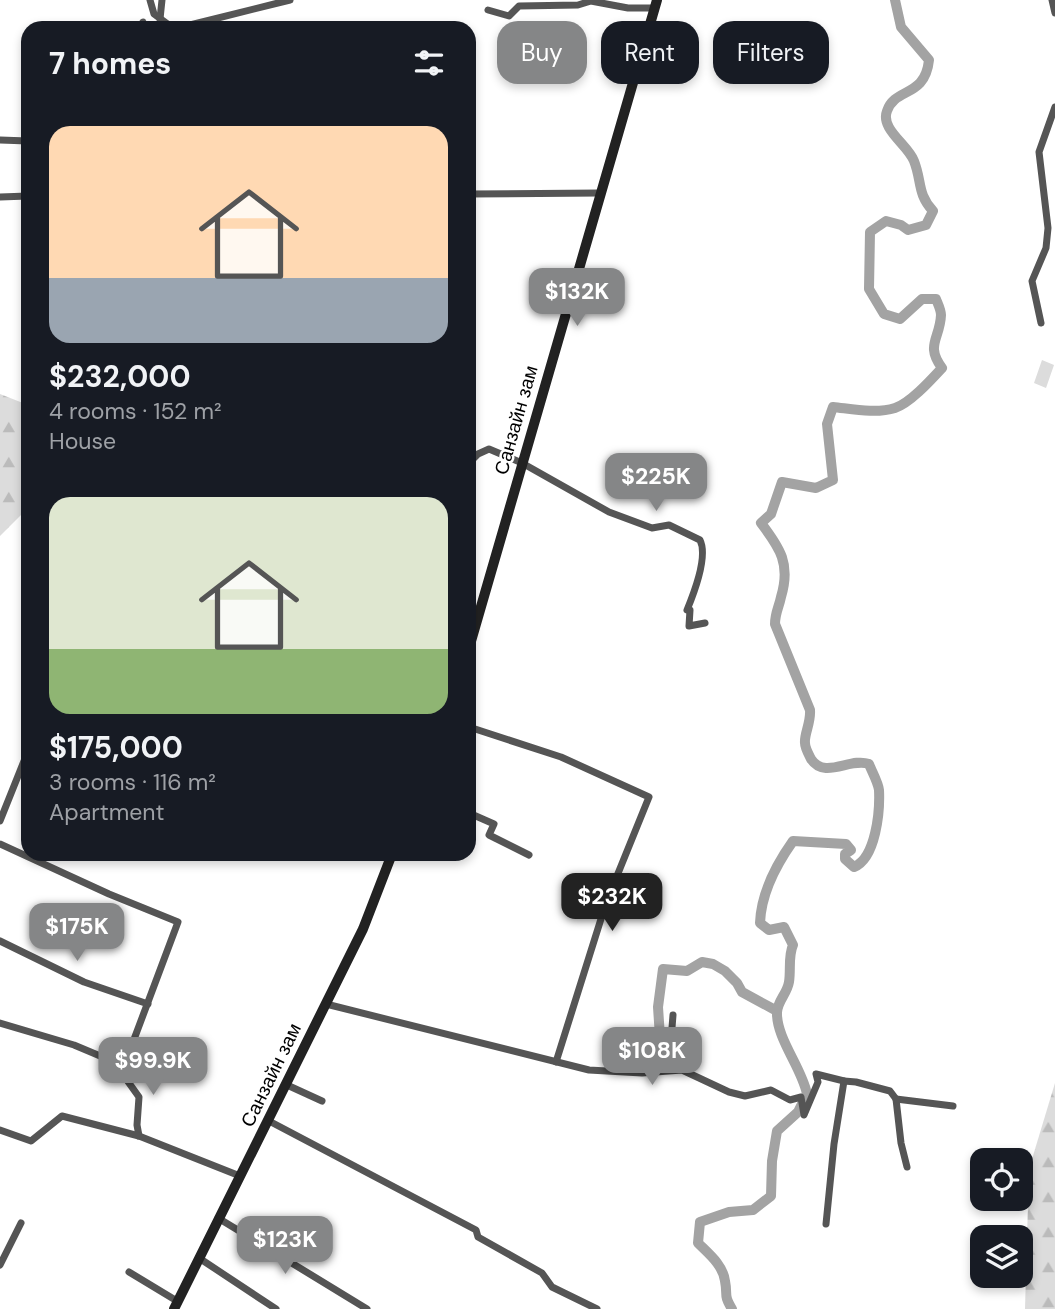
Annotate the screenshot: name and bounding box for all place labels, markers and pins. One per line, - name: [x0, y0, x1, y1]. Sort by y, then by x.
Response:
- pin: $132K: [528, 268, 626, 328]
- pin: $225K: [607, 454, 705, 513]
- pin: $232K: [563, 874, 661, 933]
- pin: $175K: [28, 904, 126, 963]
- pin: $108K: [603, 1028, 701, 1087]
- pin: $99.9K: [96, 1038, 210, 1097]
- pin: $123K: [236, 1216, 334, 1276]

